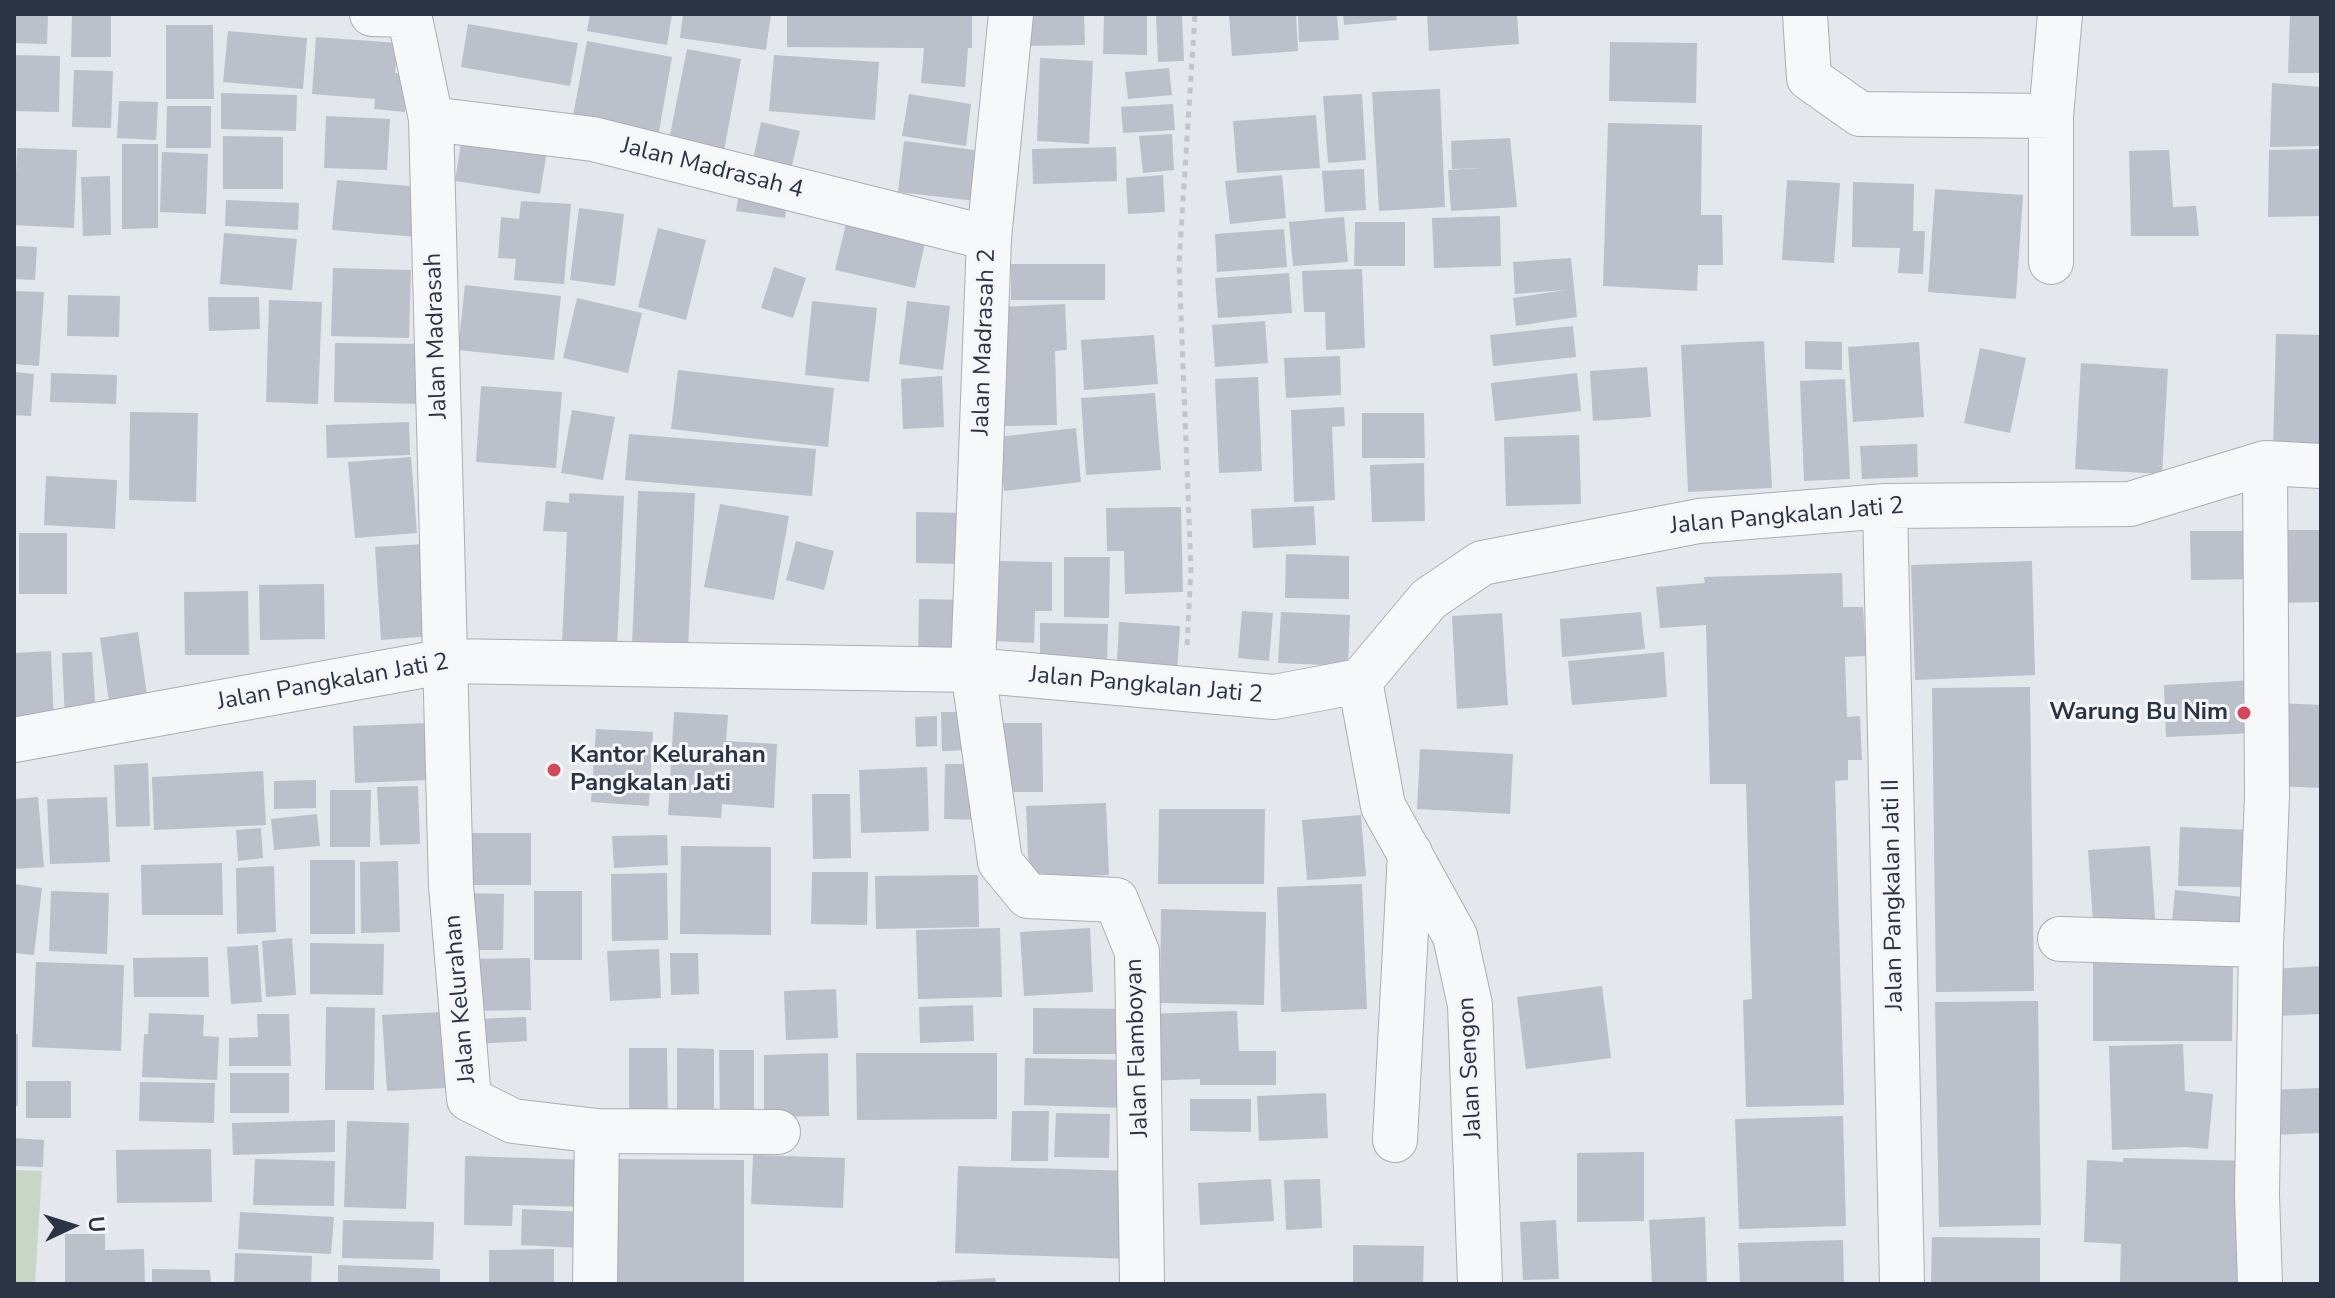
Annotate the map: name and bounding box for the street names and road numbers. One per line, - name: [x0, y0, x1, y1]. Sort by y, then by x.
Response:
- street label: Jalan Madrasah 4: [618, 132, 806, 206]
- street label: Jalan Madrasah 2: [967, 248, 1003, 436]
- street label: Jalan Madrasah: [420, 252, 454, 420]
- street label: Jalan Pangkalan Jati 2: [1669, 492, 1905, 542]
- street label: Jalan Pangkalan Jati 2: [215, 648, 451, 718]
- street label: Jalan Pangkalan Jati 2: [1028, 661, 1264, 711]
- street label: Jalan Pangkalan Jati II: [1878, 779, 1910, 1011]
- street label: Jalan Kelurahan: [439, 913, 483, 1085]
- street label: Jalan Flamboyan: [1120, 958, 1156, 1138]
- street label: Jalan Sengon: [1453, 996, 1489, 1140]

